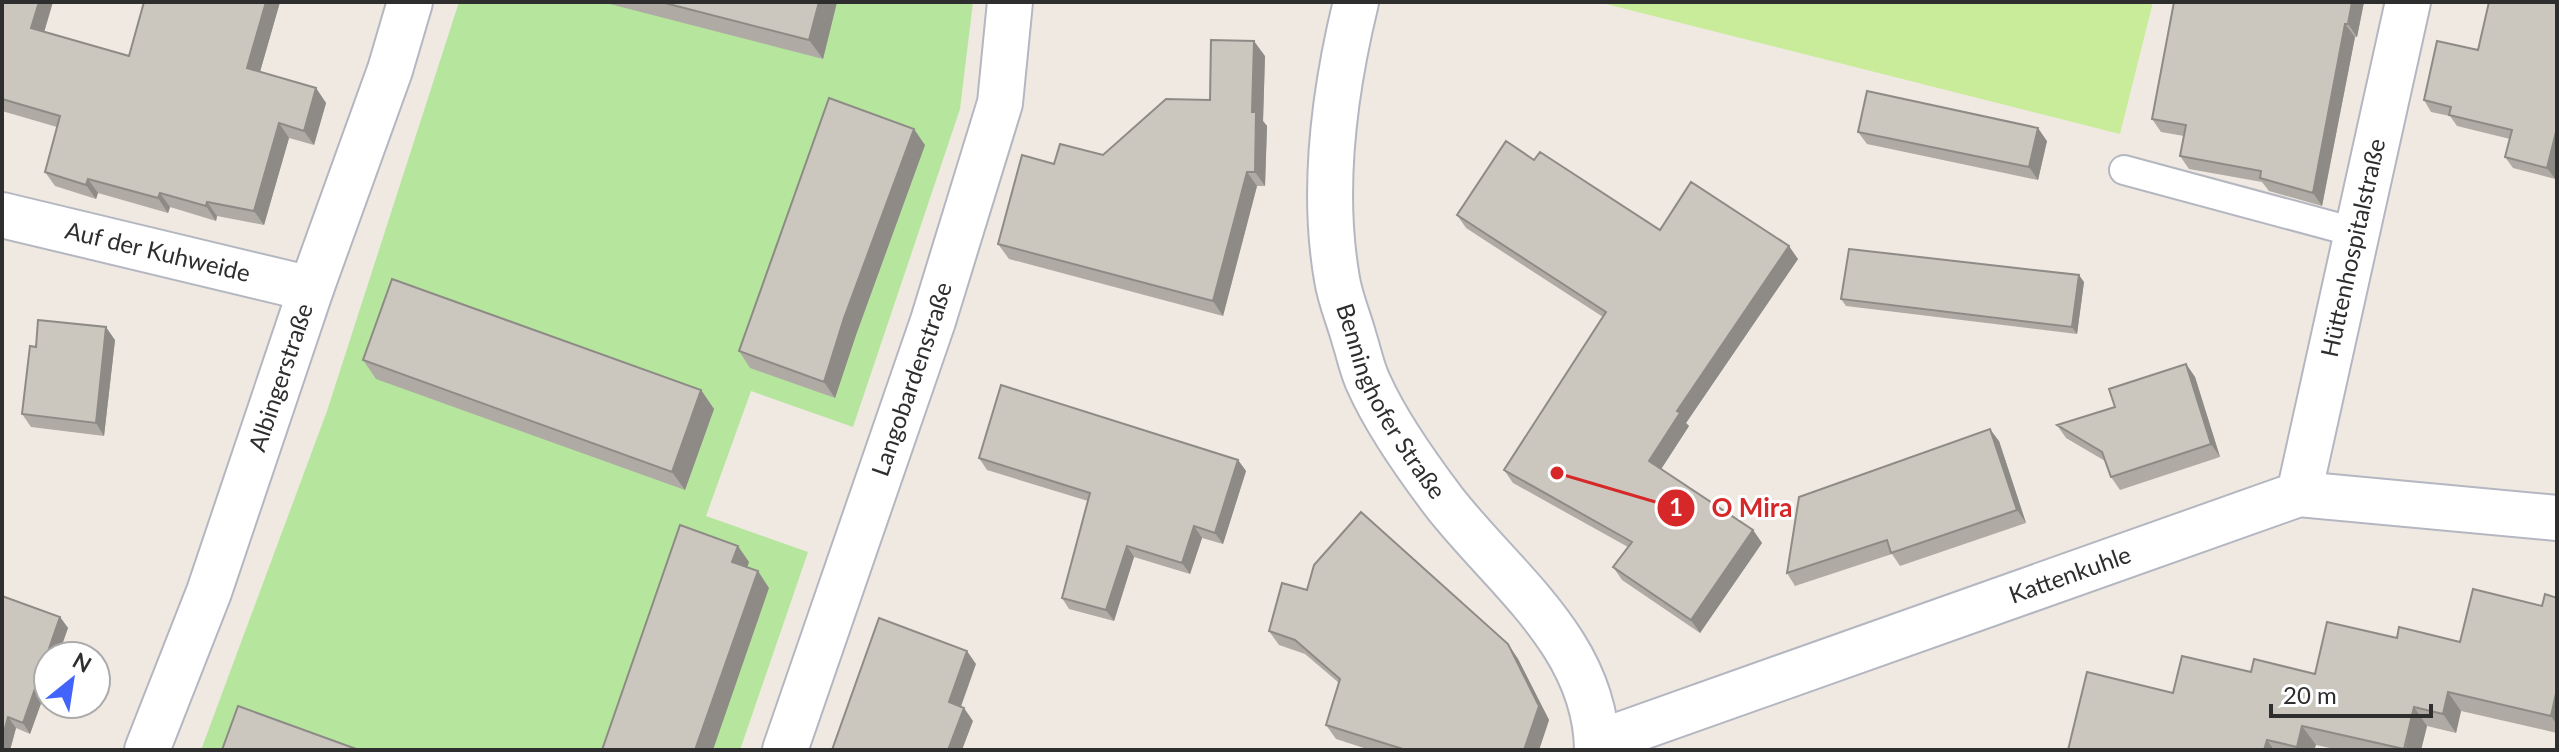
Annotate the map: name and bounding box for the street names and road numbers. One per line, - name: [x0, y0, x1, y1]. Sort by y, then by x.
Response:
- street label: Hüttenhospitalstraße: [2314, 136, 2390, 360]
- street label: Auf der Kuhweide: [63, 215, 253, 287]
- street label: Langobardenstraße: [865, 278, 957, 480]
- street label: Albingerstraße: [241, 299, 318, 455]
- street label: Benninghofer Straße: [1331, 299, 1453, 504]
- street label: Kattenkuhle: [2005, 539, 2135, 609]

